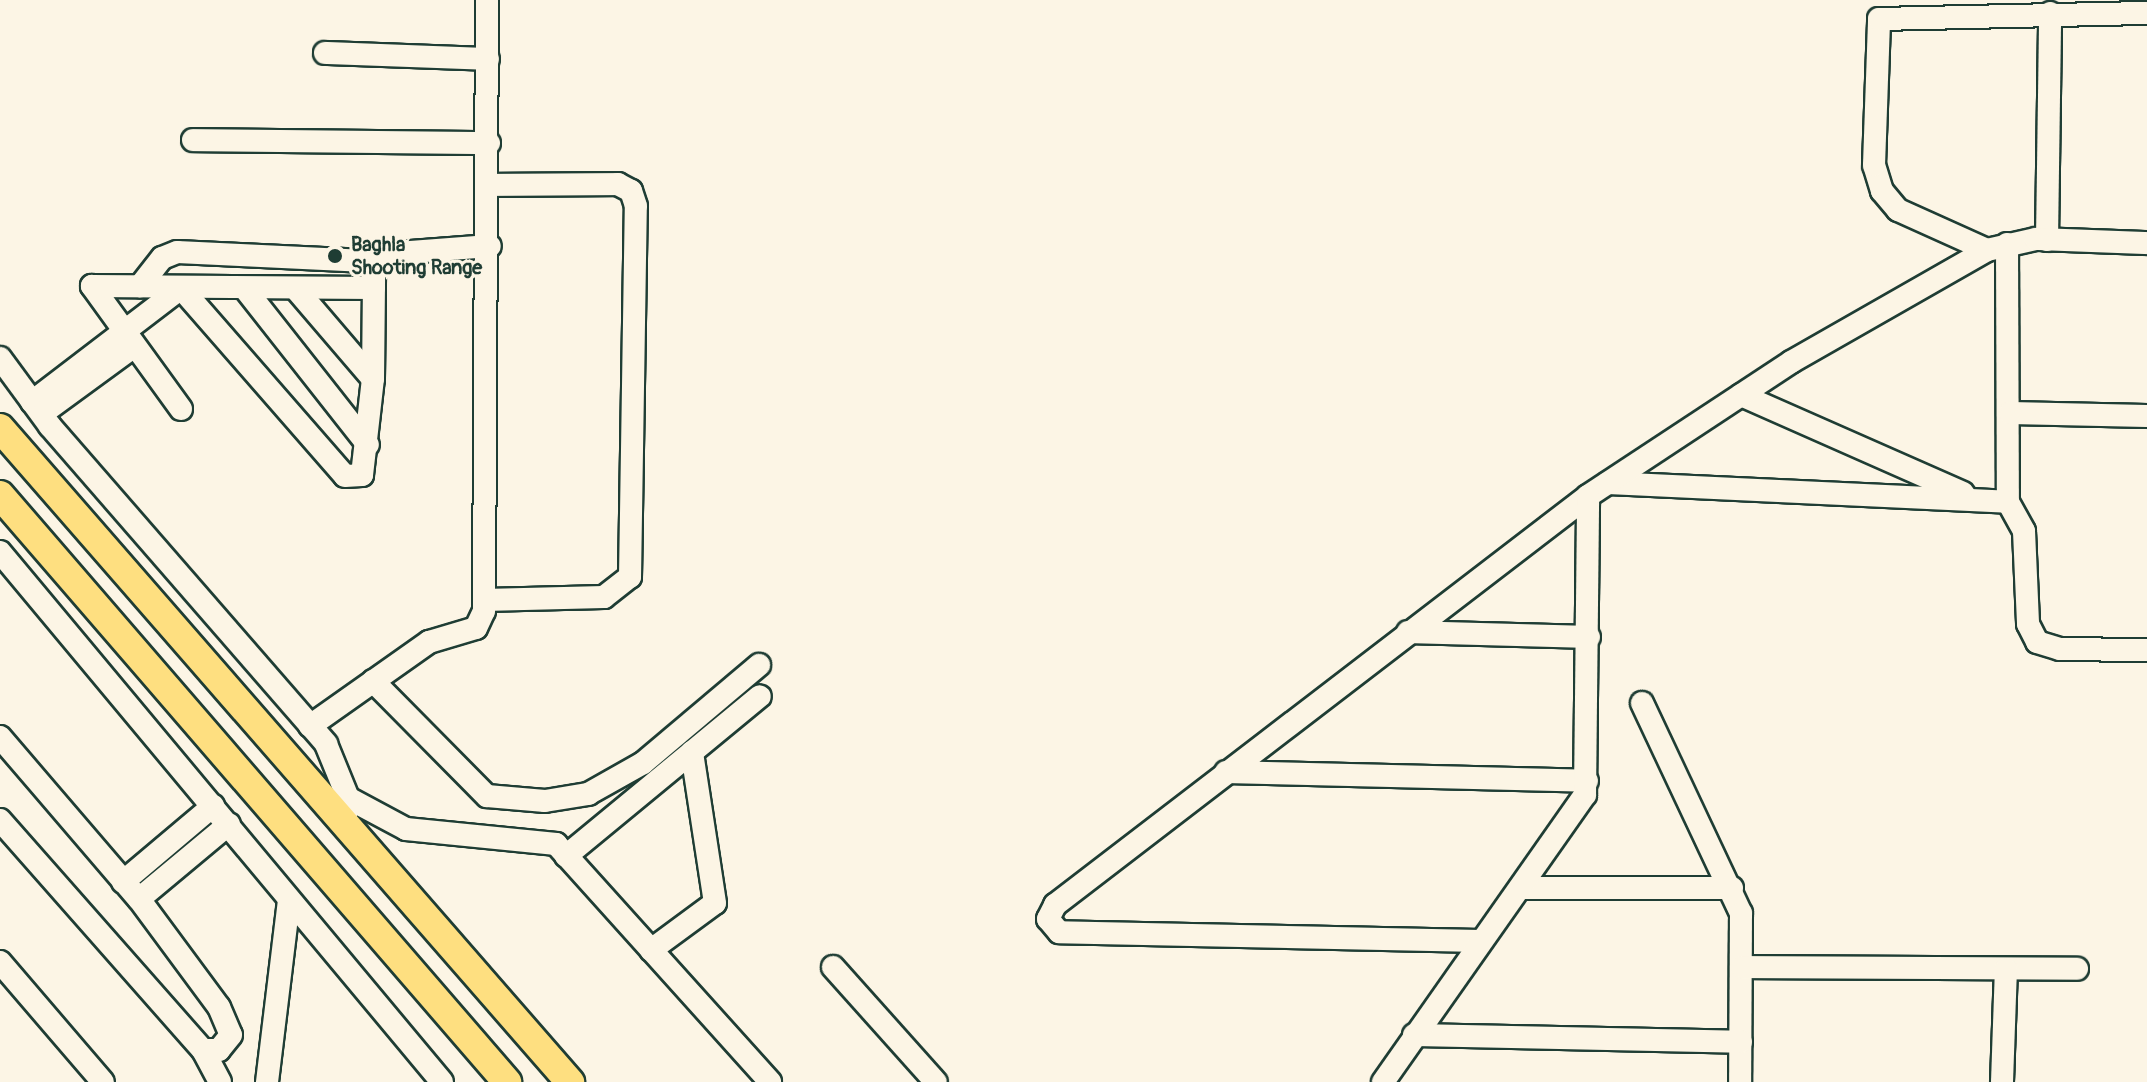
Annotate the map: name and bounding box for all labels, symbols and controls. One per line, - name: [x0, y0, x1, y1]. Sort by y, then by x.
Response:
- place label: Baghla Shooting Range: [351, 232, 482, 279]
- marker: Baghla Shooting Range: [326, 247, 344, 265]

